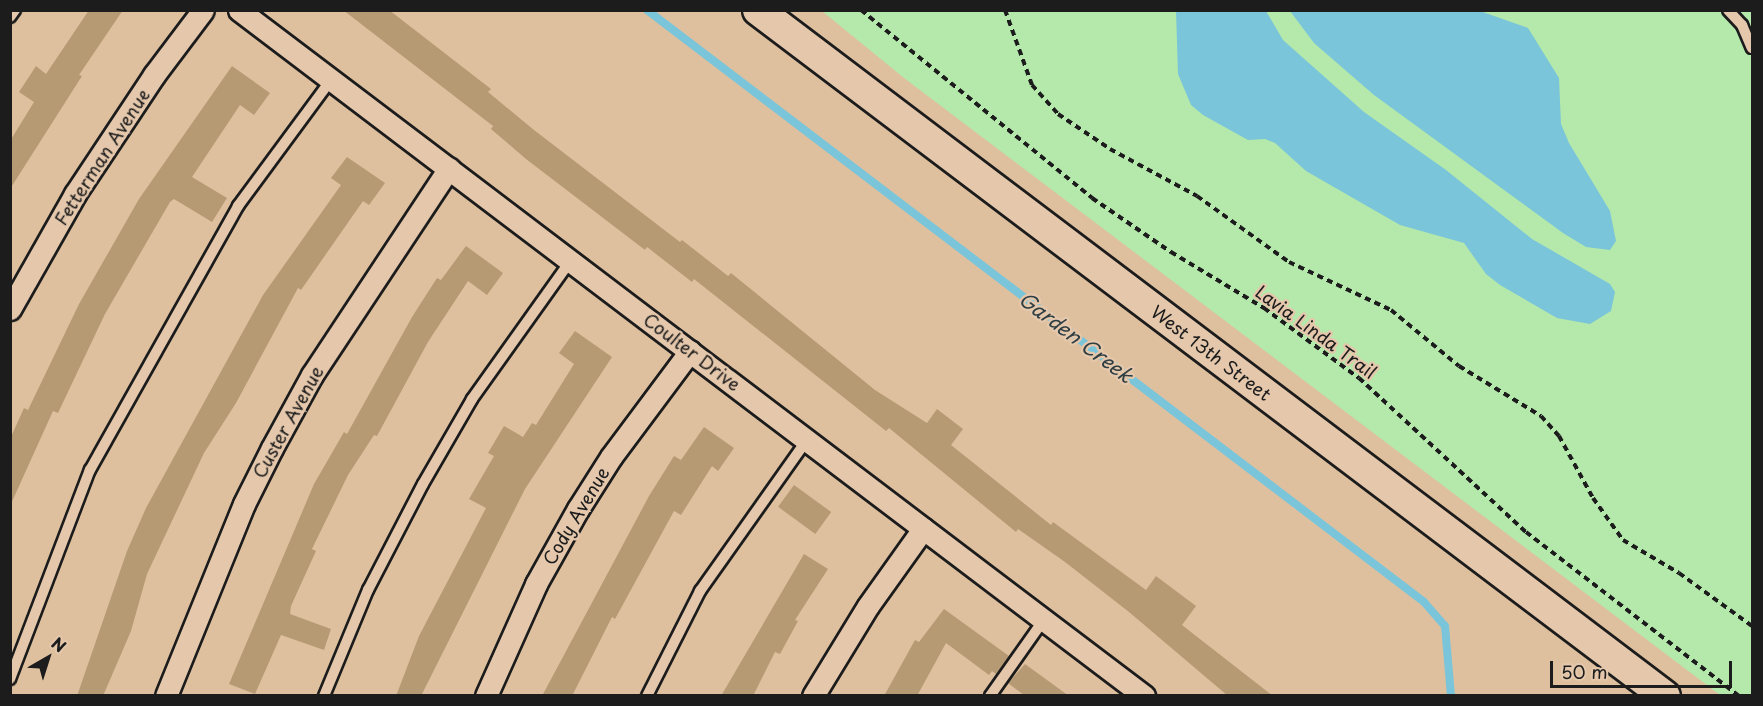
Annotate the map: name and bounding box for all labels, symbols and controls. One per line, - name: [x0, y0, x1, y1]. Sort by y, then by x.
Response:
- street label: Fetterman Avenue: [50, 85, 154, 229]
- street label: Lavia Linda Trail: [1252, 281, 1380, 383]
- water label: Garden Creek: [1015, 287, 1137, 387]
- street label: West 13th Street: [1147, 301, 1275, 405]
- street label: Coulter Drive: [639, 308, 745, 396]
- street label: Custer Avenue: [248, 362, 328, 482]
- street label: Cody Avenue: [538, 463, 614, 569]
- north arrow: [18, 628, 78, 688]
- text: N: [47, 631, 72, 657]
- scale bar: [1553, 649, 1734, 687]
- text: 50 m: [1561, 658, 1608, 685]

